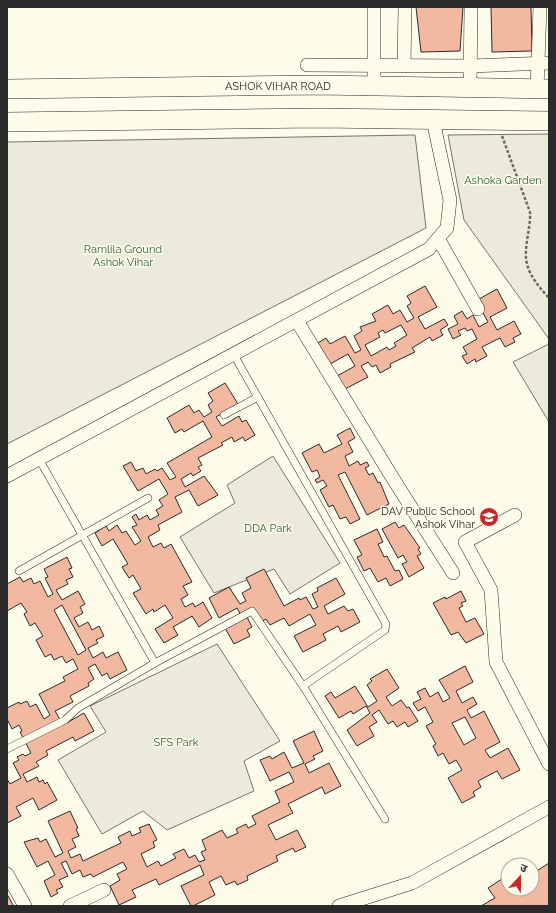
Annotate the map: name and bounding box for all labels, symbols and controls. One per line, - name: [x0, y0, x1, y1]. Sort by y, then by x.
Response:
- street label: ASHOK VIHAR ROAD: [225, 80, 331, 93]
- park label: Ashoka Garden: [464, 174, 542, 187]
- park label: Ramlila Ground Ashok Vihar: [84, 243, 162, 269]
- place label: DAV Public School Ashok Vihar: [381, 505, 475, 531]
- school or university icon: DAV Public School Ashok Vihar: [478, 506, 500, 528]
- park label: DDA Park: [244, 522, 292, 535]
- park label: SFS Park: [154, 736, 199, 749]
- north arrow: [500, 857, 540, 897]
- text: उ: [518, 861, 529, 876]

